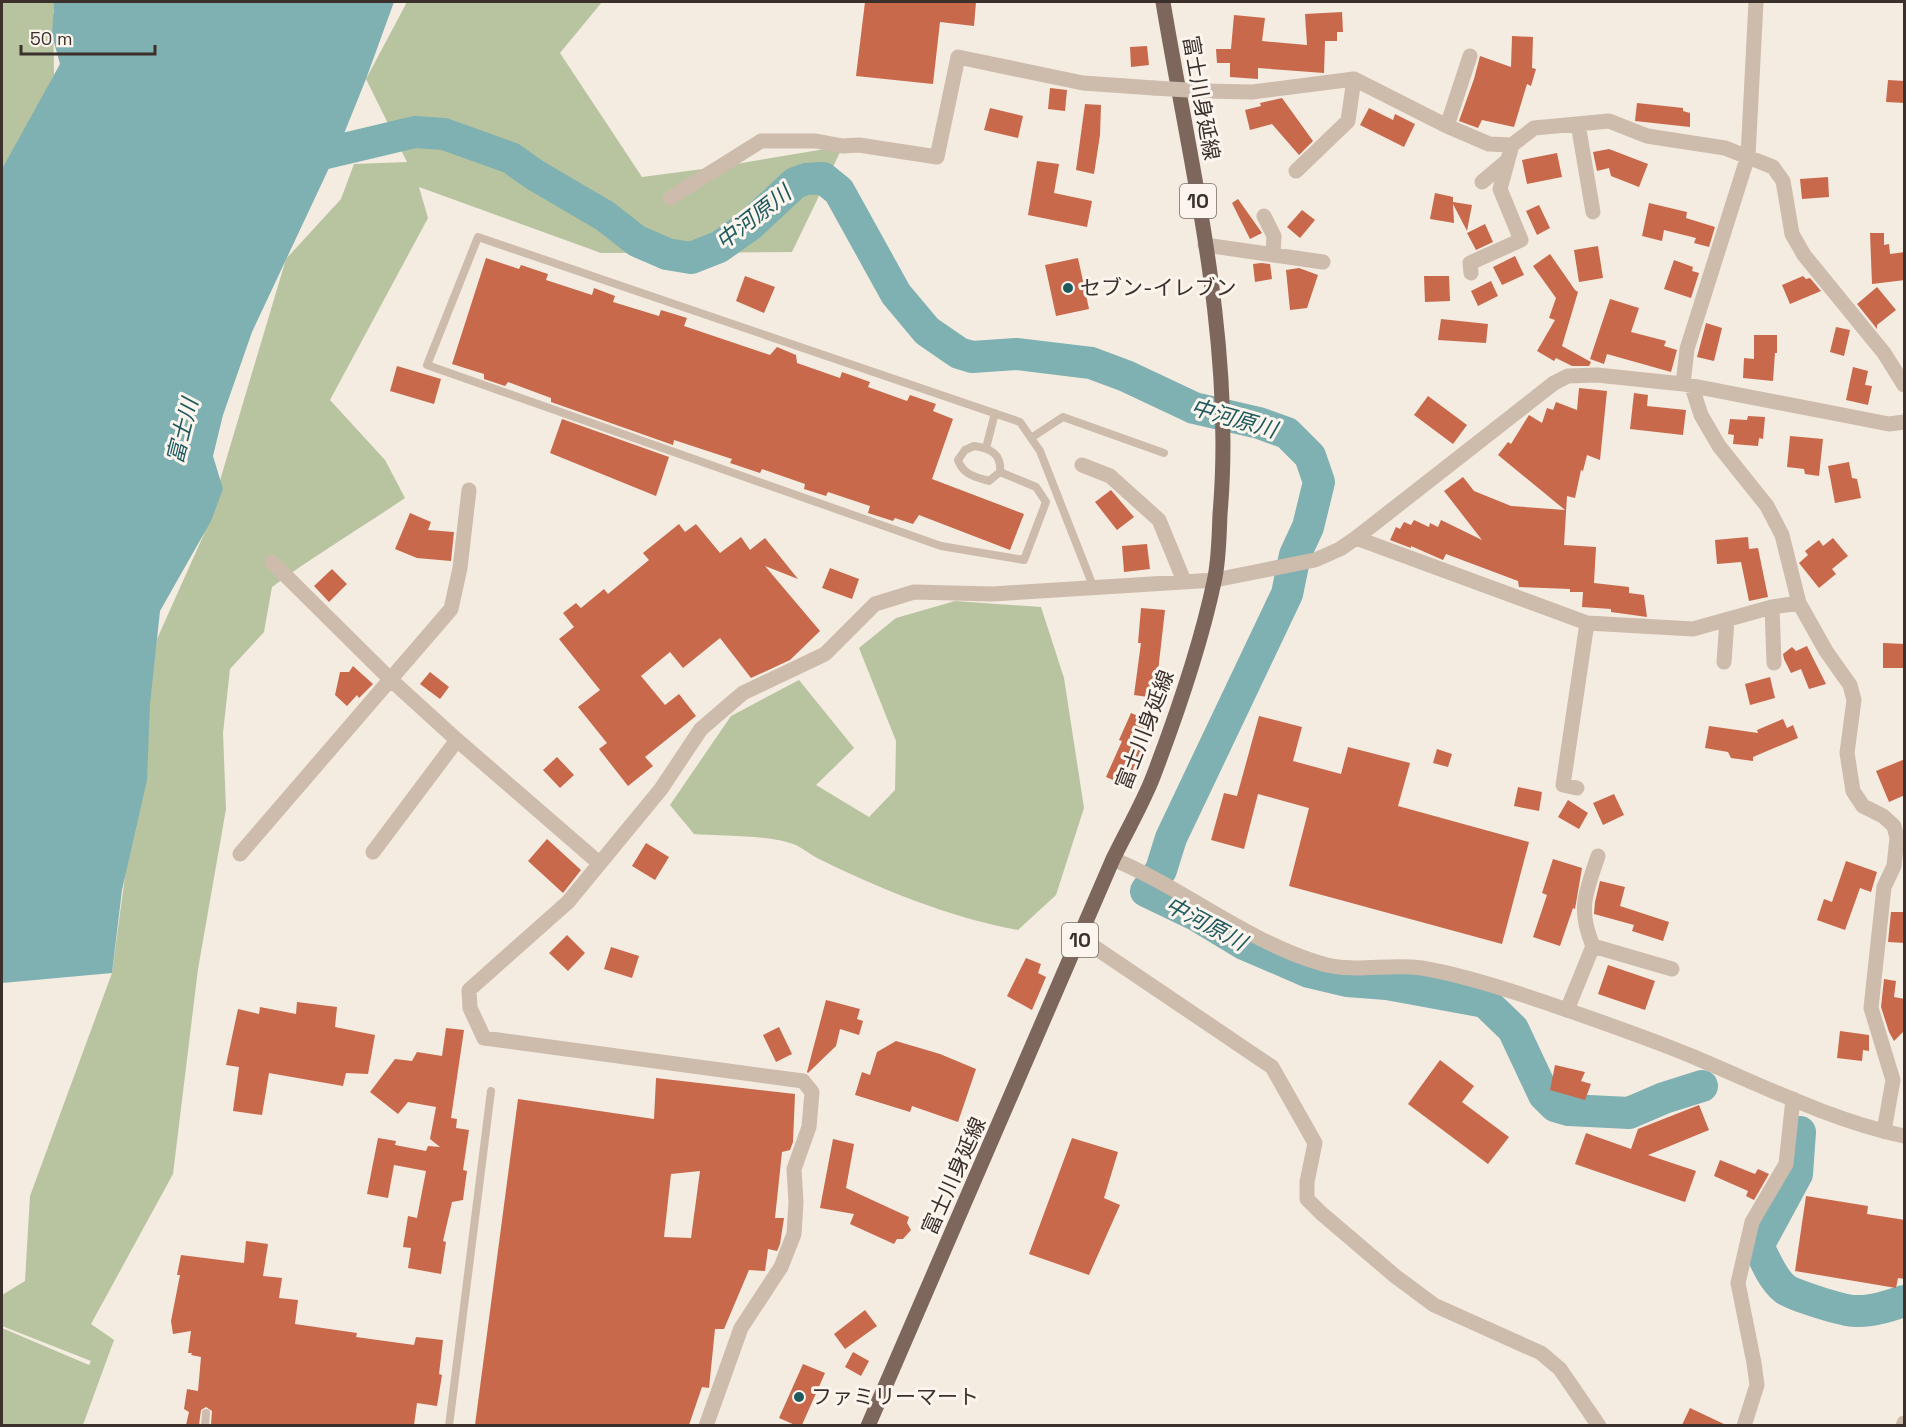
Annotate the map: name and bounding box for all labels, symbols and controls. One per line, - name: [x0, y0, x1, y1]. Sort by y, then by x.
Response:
- scale bar: [21, 18, 154, 56]
- text: 50 m: [30, 27, 72, 50]
- street label: 富士川身延線: [1177, 34, 1226, 162]
- water label: 中河原川: [710, 178, 798, 255]
- road number: 10: [1180, 184, 1216, 218]
- place label: セブン-イレブン: [1080, 274, 1237, 301]
- marker: セブン-イレブン: [1061, 281, 1075, 295]
- water label: 中河原川: [1188, 392, 1282, 444]
- water label: 富士川: [160, 394, 204, 466]
- street label: 富士川身延線: [1109, 666, 1180, 793]
- water label: 中河原川: [1161, 890, 1253, 957]
- road number: 10: [1062, 923, 1098, 957]
- street label: 富士川身延線: [916, 1113, 992, 1239]
- place label: ファミリーマート: [811, 1383, 979, 1410]
- marker: ファミリーマート: [792, 1390, 806, 1404]

